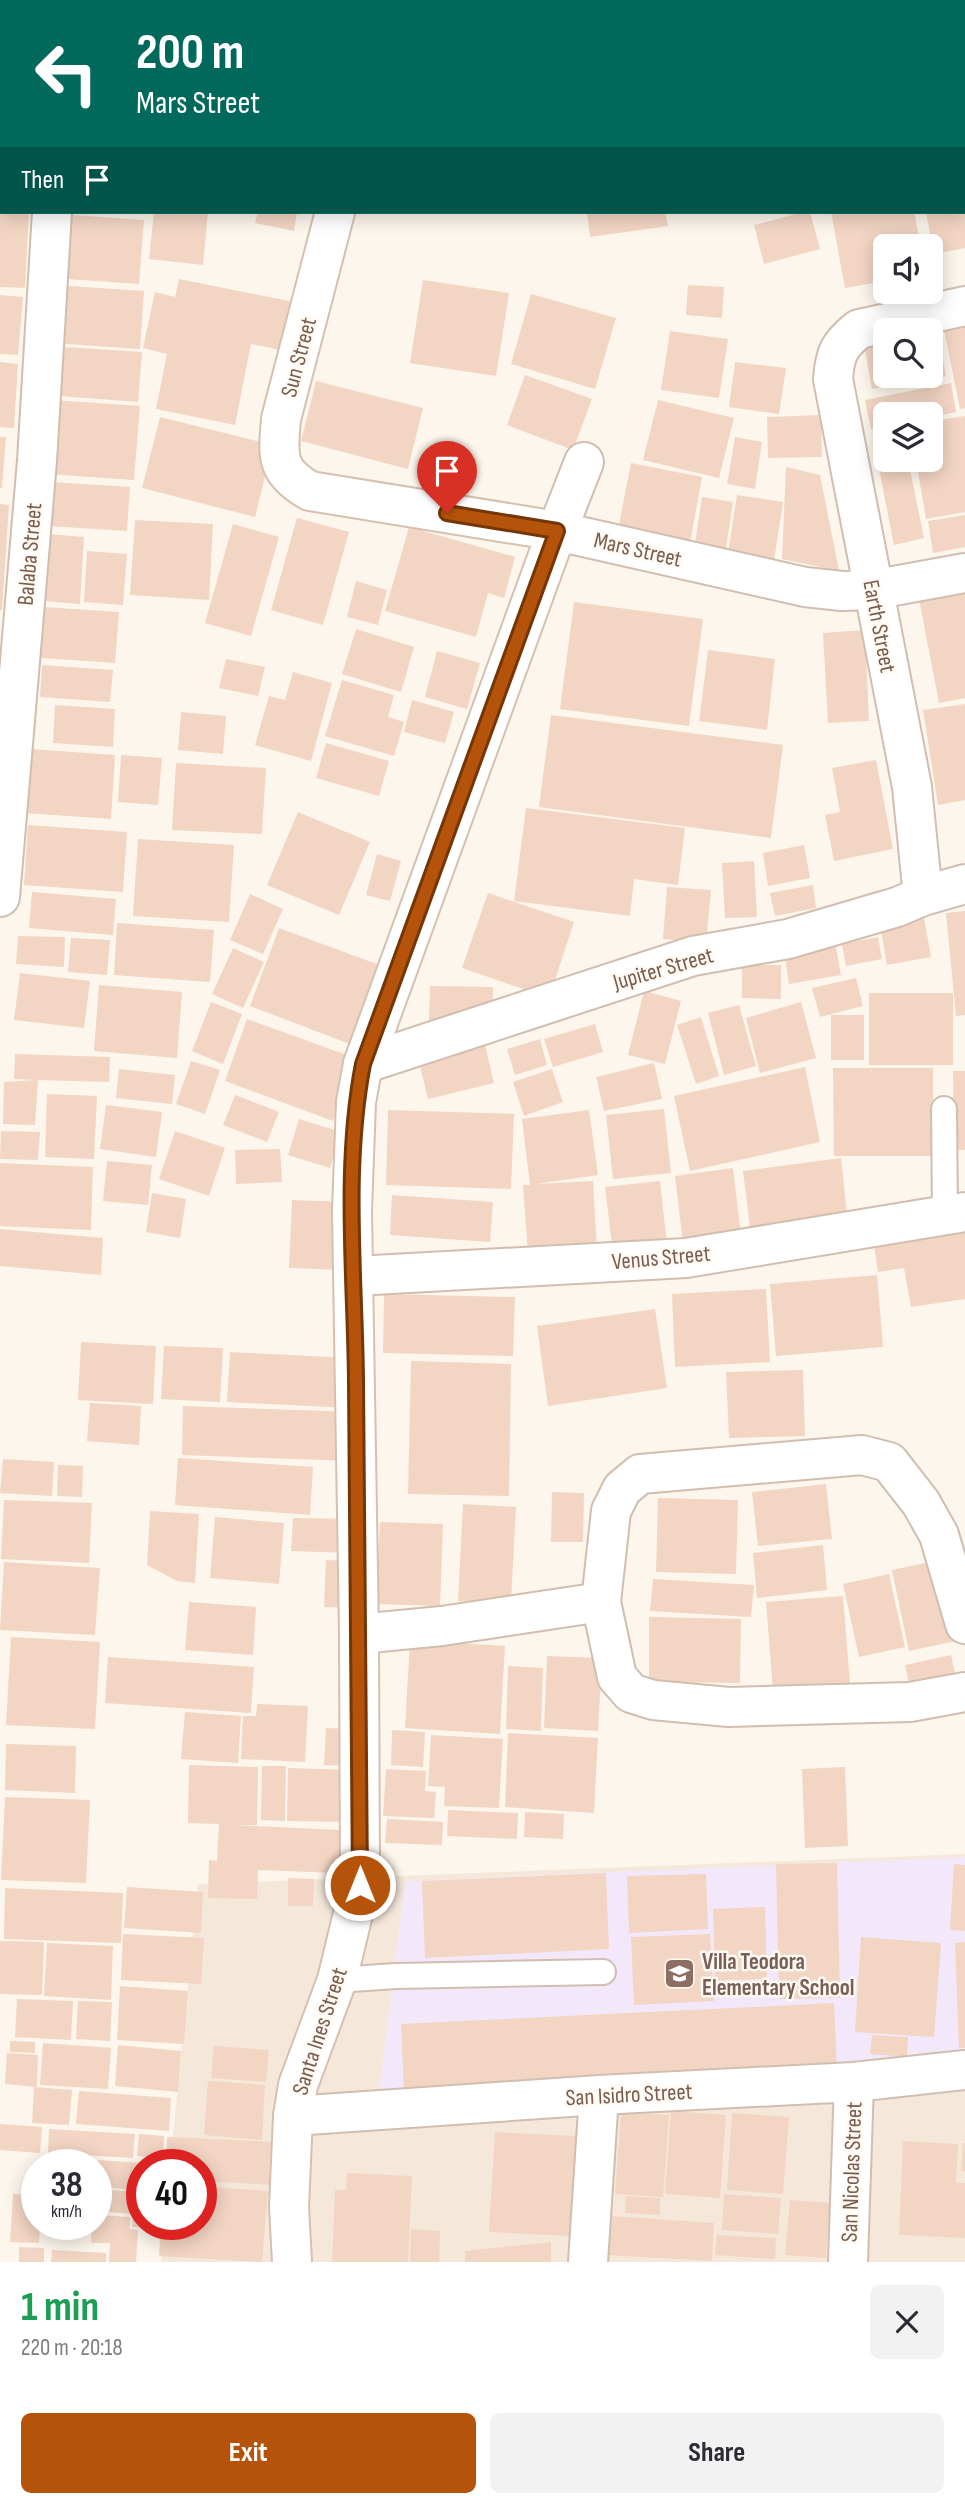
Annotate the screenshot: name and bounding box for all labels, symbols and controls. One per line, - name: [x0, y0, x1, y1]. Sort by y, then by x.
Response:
- text: 200 m: [136, 24, 244, 83]
- icon: left: [21, 28, 112, 119]
- text: Mars Street: [136, 84, 260, 123]
- icon: arrive: [78, 161, 116, 199]
- text: Then: [21, 165, 64, 196]
- map controls: [873, 234, 943, 472]
- button: sound: [873, 234, 943, 304]
- street label: Sun Street: [275, 314, 323, 400]
- button: search: [873, 318, 943, 388]
- button: layers: [873, 402, 943, 472]
- pin: [417, 441, 477, 513]
- icon: arrive: [428, 452, 466, 490]
- street label: Balaba Street: [12, 502, 48, 607]
- street label: Mars Street: [591, 526, 684, 574]
- street label: Earth Street: [856, 577, 902, 675]
- street label: Jupiter Street: [609, 941, 717, 997]
- street label: Venus Street: [611, 1240, 712, 1276]
- position arrow: [323, 1848, 397, 1922]
- place label: Villa Teodora Elementary School: [702, 1948, 854, 2002]
- school or university icon: Villa Teodora Elementary School: [662, 1957, 696, 1991]
- street label: Santa Ines Street: [286, 1964, 354, 2099]
- street label: San Isidro Street: [565, 2078, 693, 2112]
- street label: San Nicolas Street: [836, 2101, 868, 2243]
- speed limit sign: 40: [126, 2149, 217, 2240]
- text: 38: [50, 2164, 83, 2207]
- text: km/h: [51, 2201, 82, 2222]
- text: 1 min: [21, 2282, 99, 2333]
- button: close: [870, 2285, 944, 2359]
- text: 220 m · 20:18: [21, 2334, 122, 2362]
- button: Exit: [21, 2413, 476, 2493]
- button: Share: [490, 2413, 944, 2493]

